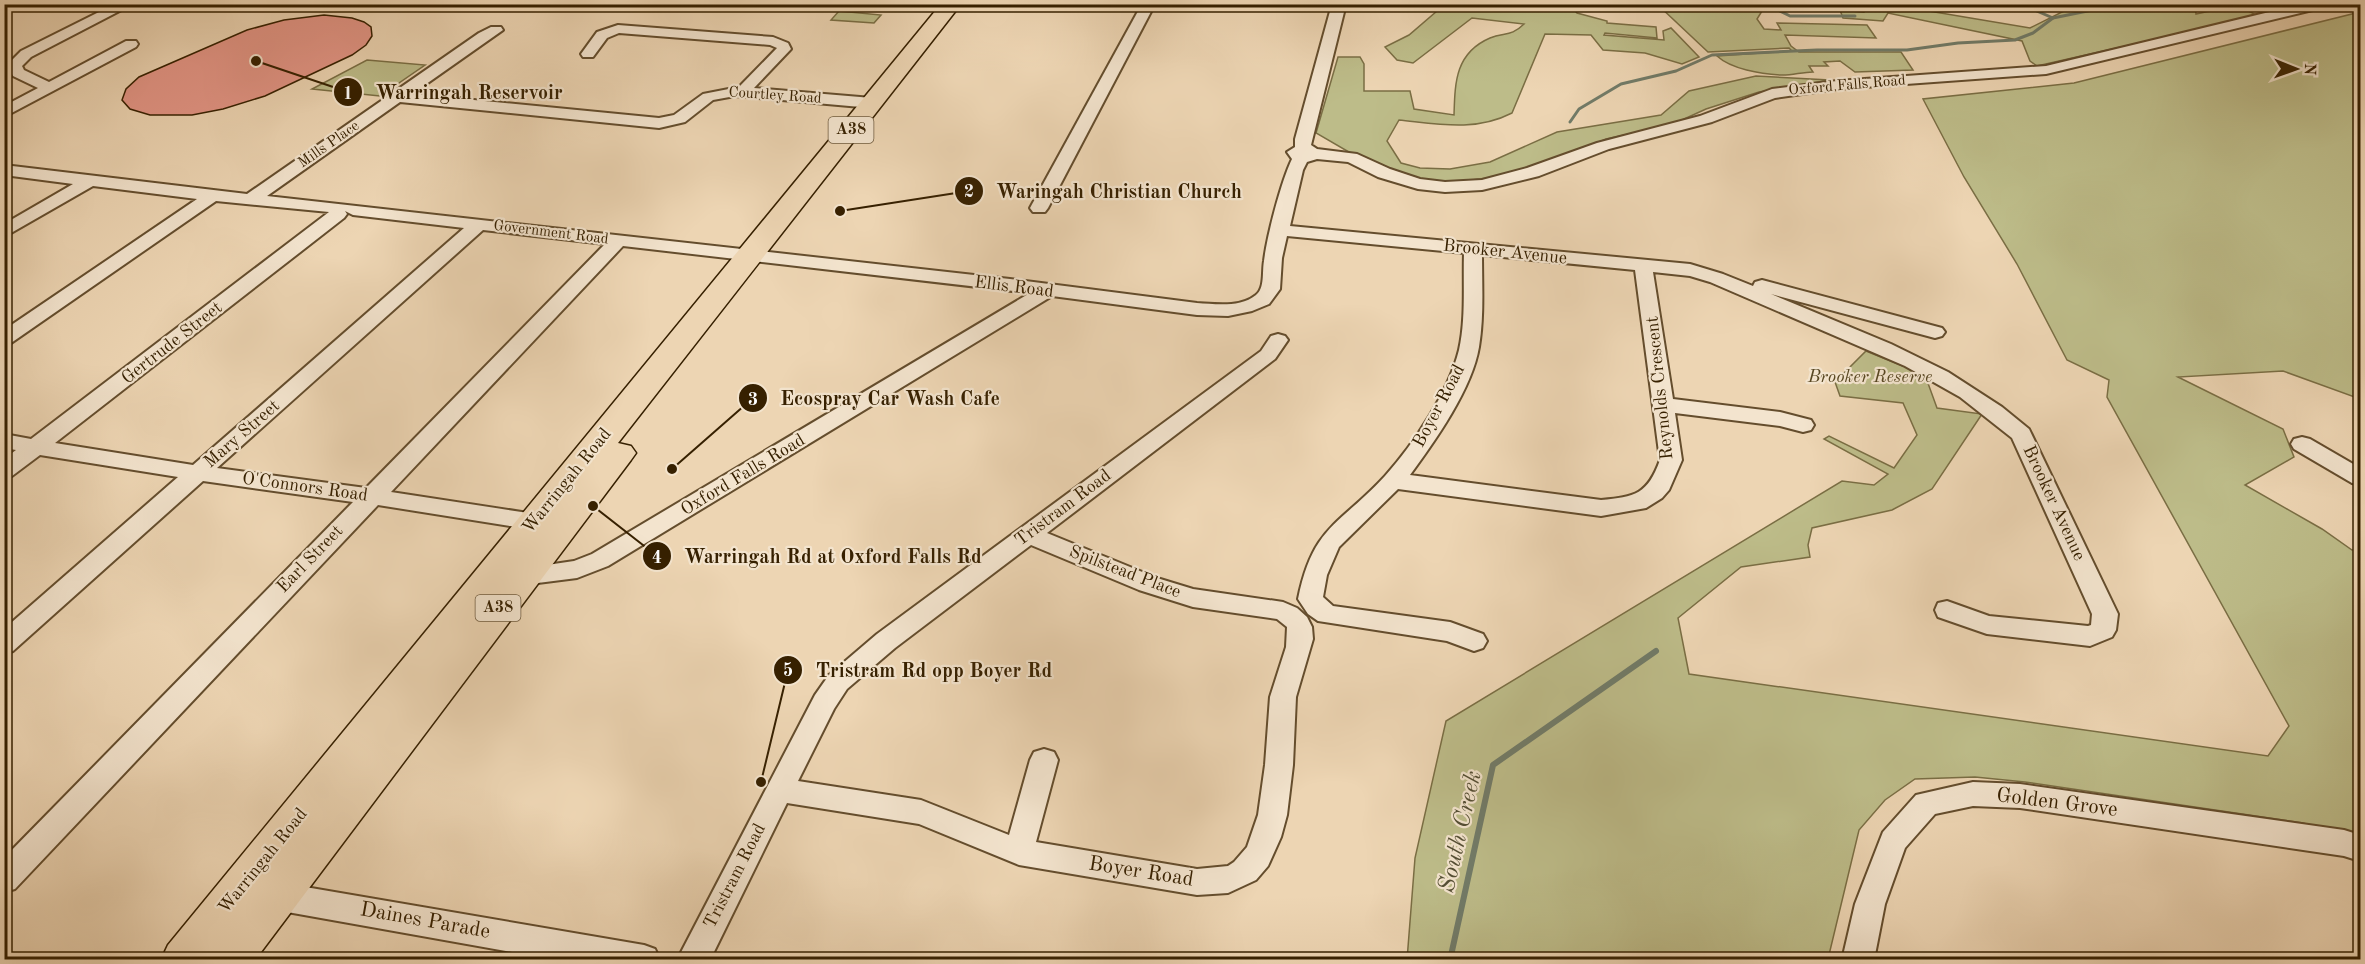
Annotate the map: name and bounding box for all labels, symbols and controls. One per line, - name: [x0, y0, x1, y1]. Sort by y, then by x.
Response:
- north arrow: [2266, 39, 2326, 99]
- text: N: [2301, 63, 2317, 76]
- callout: Warringah Reservoir: [333, 73, 574, 111]
- street label: Oxford Falls Road: [1788, 73, 1906, 99]
- text: Warringah Reservoir: [375, 84, 563, 104]
- text: 1: [343, 85, 353, 103]
- street label: Courtley Road: [728, 85, 822, 107]
- road number: A38: [828, 117, 874, 143]
- street label: Mills Place: [296, 119, 362, 171]
- callout: Waringah Christian Church: [954, 172, 1254, 210]
- text: 2: [964, 183, 974, 201]
- text: Waringah Christian Church: [996, 183, 1242, 203]
- street label: Government Road: [493, 219, 610, 248]
- street label: Brooker Avenue: [1442, 237, 1568, 267]
- street label: Ellis Road: [973, 273, 1055, 301]
- street label: Gertrude Street: [118, 298, 226, 388]
- street label: Reynolds Crescent: [1644, 315, 1676, 461]
- street label: Boyer Road: [1410, 362, 1468, 450]
- park label: Brooker Reserve: [1807, 368, 1932, 386]
- callout: Ecospray Car Wash Cafe: [738, 379, 1012, 417]
- text: Ecospray Car Wash Cafe: [780, 390, 1000, 410]
- text: 3: [748, 391, 758, 409]
- street label: Mary Street: [201, 396, 283, 472]
- street label: Warringah Road: [519, 425, 615, 537]
- street label: Oxford Falls Road: [678, 431, 808, 519]
- street label: Brooker Avenue: [2019, 443, 2089, 563]
- street label: Tristram Road: [1012, 466, 1114, 550]
- street label: O'Connors Road: [241, 469, 369, 505]
- street label: Earl Street: [274, 522, 346, 596]
- callout: Warringah Rd at Oxford Falls Rd: [642, 537, 994, 575]
- street label: Spilstead Place: [1067, 542, 1183, 602]
- text: Warringah Rd at Oxford Falls Rd: [684, 548, 982, 568]
- text: 4: [652, 549, 662, 567]
- road number: A38: [476, 595, 520, 621]
- callout: Tristram Rd opp Boyer Rd: [773, 651, 1064, 689]
- text: 5: [783, 662, 793, 680]
- text: Tristram Rd opp Boyer Rd: [816, 662, 1052, 682]
- water label: South Creek: [1435, 769, 1487, 895]
- street label: Golden Grove: [1995, 785, 2119, 821]
- street label: Warringah Road: [215, 805, 311, 917]
- street label: Tristram Road: [701, 821, 769, 931]
- street label: Boyer Road: [1087, 853, 1195, 891]
- street label: Daines Parade: [358, 899, 492, 943]

